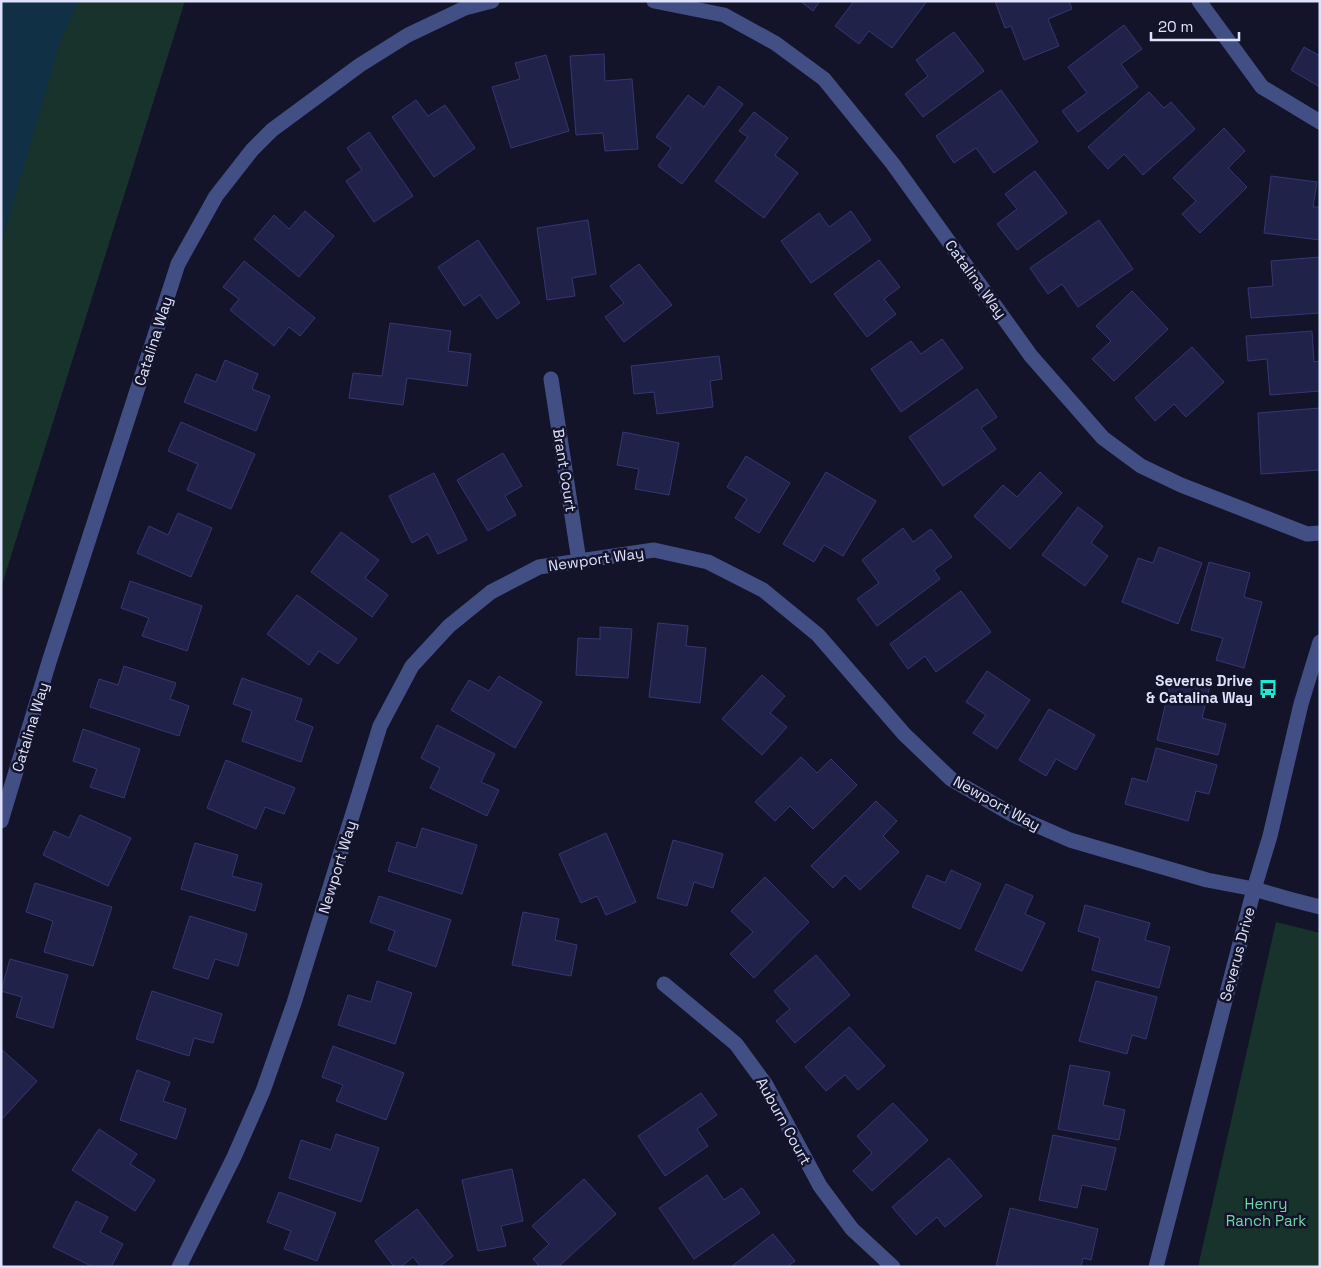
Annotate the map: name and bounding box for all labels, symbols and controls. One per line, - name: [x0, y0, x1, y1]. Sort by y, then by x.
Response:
- scale bar: [1151, 10, 1238, 42]
- text: 20 m: [1158, 17, 1193, 36]
- street label: Catalina Way: [941, 236, 1011, 322]
- street label: Catalina Way: [130, 294, 176, 388]
- street label: Brant Court: [549, 427, 581, 513]
- street label: Newport Way: [547, 543, 645, 575]
- place label: Severus Drive & Catalina Way: [1146, 671, 1253, 707]
- bus stop icon: Severus Drive & Catalina Way: [1257, 678, 1279, 700]
- street label: Catalina Way: [7, 680, 53, 774]
- street label: Newport Way: [950, 771, 1044, 835]
- street label: Newport Way: [314, 818, 360, 916]
- street label: Severus Drive: [1215, 905, 1259, 1003]
- street label: Auburn Court: [752, 1074, 816, 1168]
- park label: Henry Ranch Park: [1226, 1194, 1306, 1230]

